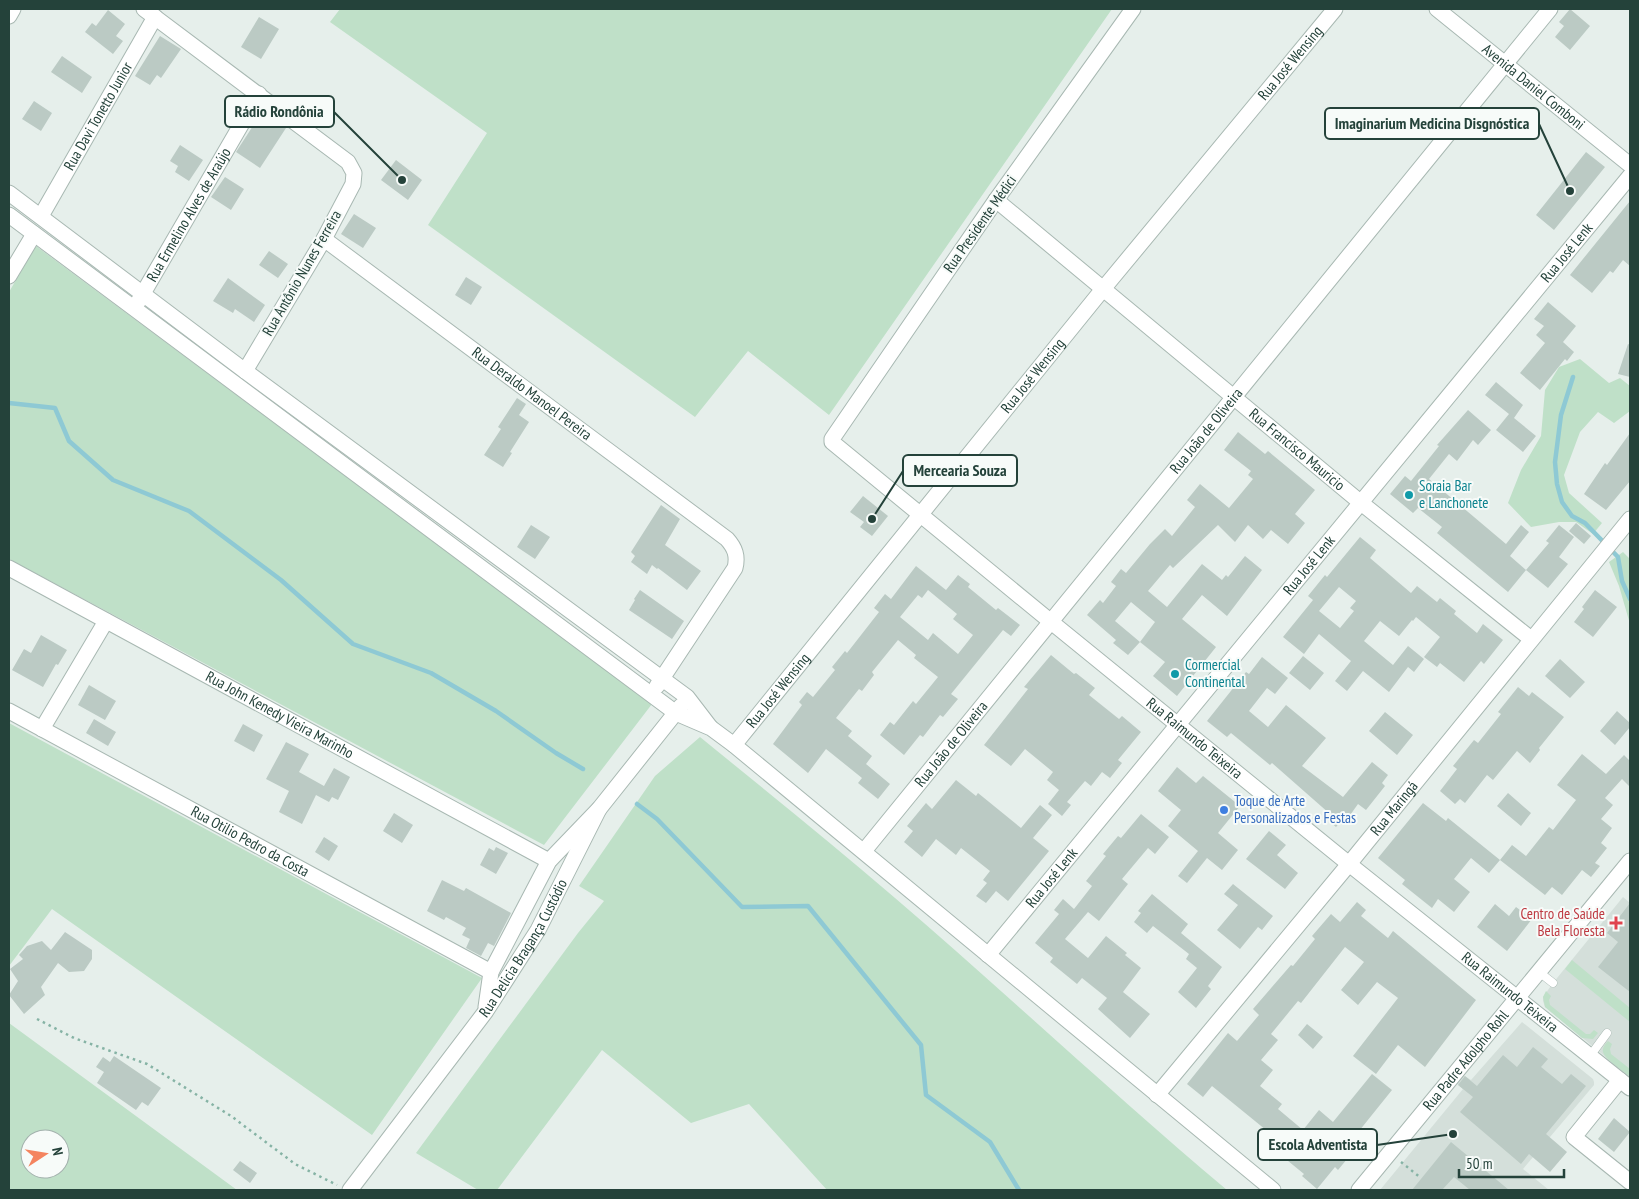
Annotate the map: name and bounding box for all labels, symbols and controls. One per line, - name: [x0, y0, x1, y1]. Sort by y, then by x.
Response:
- street label: Rua José Wensing: [1253, 22, 1326, 104]
- street label: Avenida Daniel Comboni: [1479, 39, 1589, 134]
- street label: Rua Davi Tonetto Junior: [59, 58, 137, 173]
- callout: Rádio Rondônia: [225, 96, 334, 127]
- text: Rádio Rondônia: [234, 101, 324, 121]
- callout: Imaginarium Medicina Disgnóstica: [1325, 108, 1539, 139]
- text: Imaginarium Medicina Disgnóstica: [1335, 113, 1530, 133]
- street label: Rua Ermelino Alves de Araújo: [142, 144, 235, 285]
- street label: Rua Presidente Médici: [939, 171, 1020, 276]
- street label: Rua Antônio Nunes Ferreira: [258, 207, 345, 339]
- street label: Rua José Lenk: [1536, 219, 1597, 286]
- street label: Rua José Wensing: [996, 334, 1068, 417]
- street label: Rua Deraldo Manoel Pereira: [468, 342, 596, 444]
- street label: Rua João de Oliveira: [1165, 384, 1247, 477]
- street label: Rua Francisco Mauricio: [1245, 404, 1349, 495]
- callout: Mercearia Souza: [903, 455, 1017, 486]
- text: Mercearia Souza: [913, 460, 1007, 480]
- place label: Soraia Bar e Lanchonete: [1419, 476, 1488, 512]
- marker: Soraia Bar e Lanchonete: [1403, 489, 1415, 501]
- street label: Rua José Lenk: [1279, 531, 1339, 599]
- street label: Rua José Wensing: [742, 649, 814, 732]
- place label: Cormercial Continental: [1185, 655, 1245, 691]
- street label: Rua John Kenedy Vieira Marinho: [203, 667, 357, 762]
- marker: Cormercial Continental: [1169, 668, 1181, 680]
- street label: Rua Raimundo Teixeira: [1143, 693, 1247, 783]
- street label: Rua João de Oliveira: [910, 697, 991, 790]
- street label: Rua Maringá: [1366, 777, 1422, 839]
- place label: Toque de Arte Personalizados e Festas: [1234, 791, 1356, 827]
- street label: Rua Otilio Pedro da Costa: [188, 801, 313, 881]
- marker: Toque de Arte Personalizados e Festas: [1218, 804, 1230, 816]
- street label: Rua José Lenk: [1021, 844, 1081, 911]
- street label: Rua Delicia Bragança Custódio: [475, 876, 571, 1021]
- place label: Centro de Saúde Bela Floresta: [1520, 904, 1605, 940]
- marker: Centro de Saúde Bela Floresta: [1609, 916, 1623, 930]
- street label: Rua Raimundo Teixeira: [1458, 948, 1562, 1036]
- street label: Rua Padre Adolpho Rohl: [1419, 1006, 1513, 1114]
- north arrow: [20, 1129, 70, 1179]
- callout: Escola Adventista: [1258, 1129, 1377, 1160]
- text: Escola Adventista: [1269, 1134, 1368, 1154]
- text: N: [48, 1146, 67, 1157]
- scale bar: [1459, 1146, 1564, 1178]
- text: 50 m: [1466, 1154, 1492, 1173]

